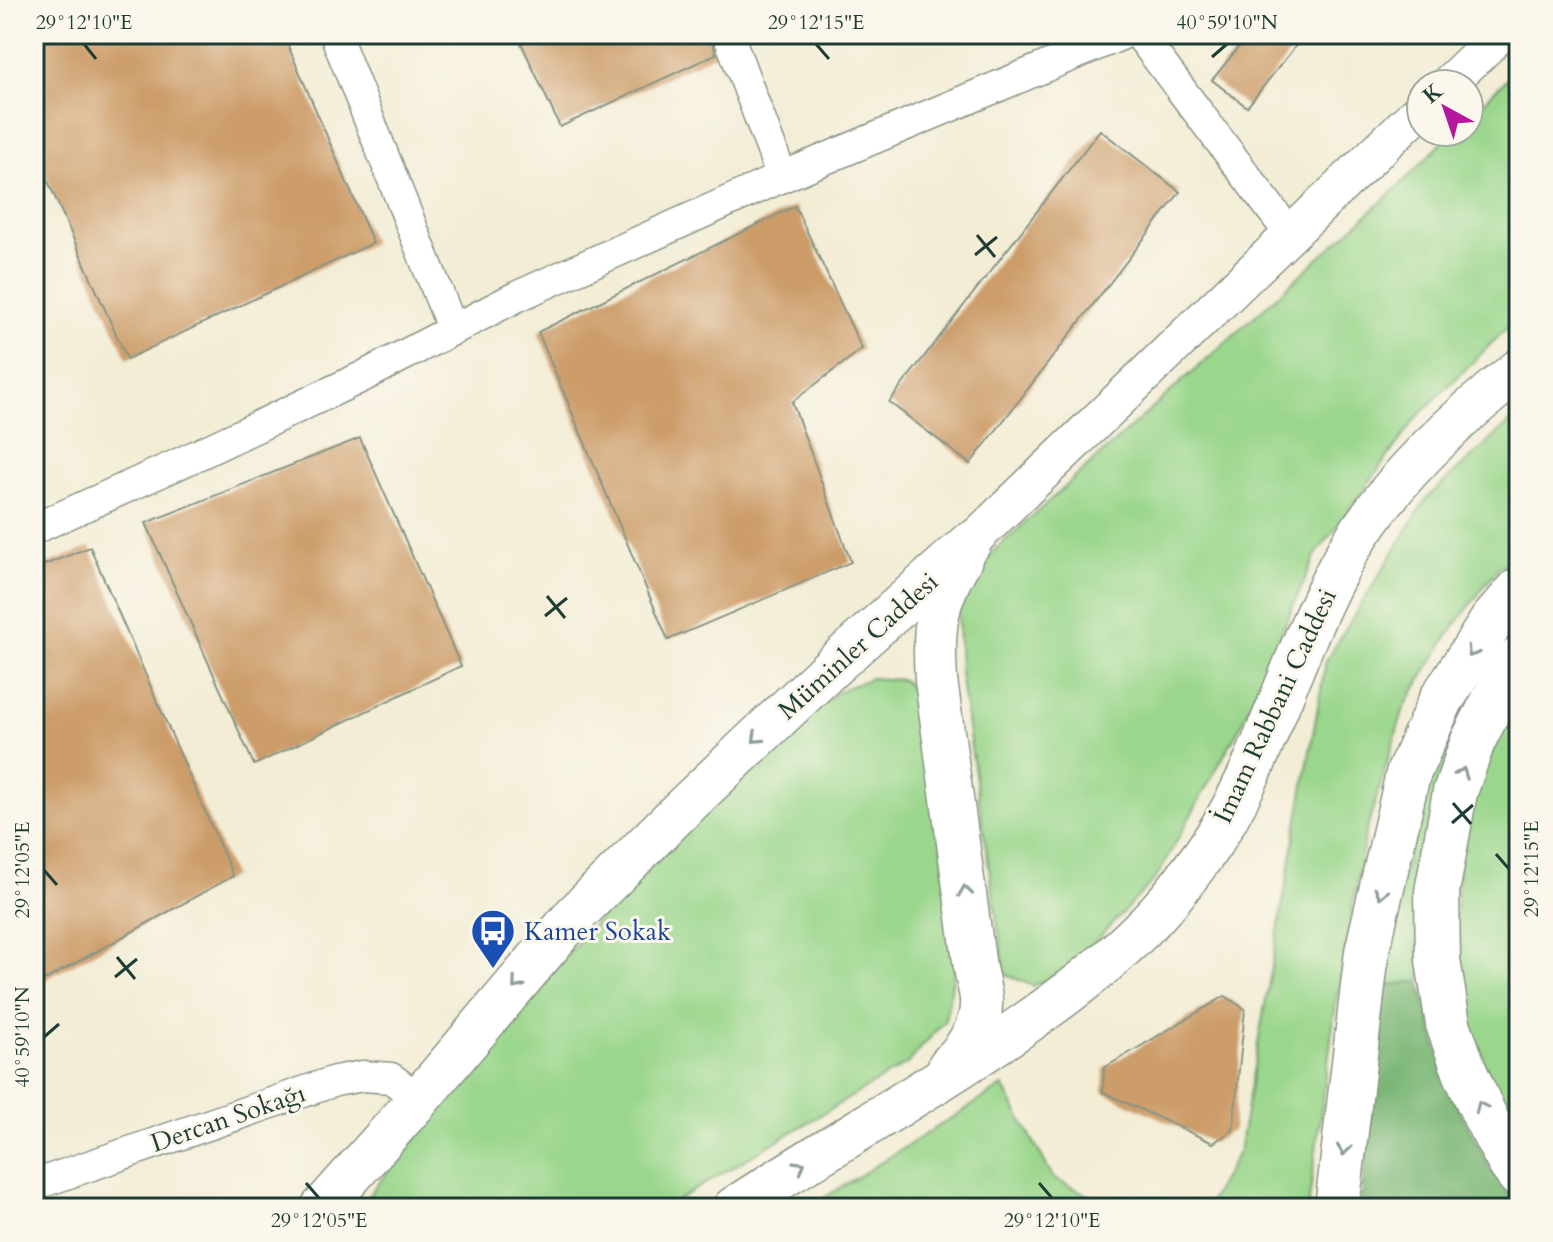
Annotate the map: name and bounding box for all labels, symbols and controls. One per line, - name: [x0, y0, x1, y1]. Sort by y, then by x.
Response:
- text: 29°12'10"E: [36, 9, 132, 36]
- text: 29°12'15"E: [768, 9, 864, 36]
- text: 40°59'10"N: [1176, 9, 1278, 36]
- north arrow: [1405, 68, 1485, 148]
- text: K: [1416, 76, 1449, 111]
- street label: Müminler Caddesi: [770, 565, 946, 727]
- street label: İmam Rabbani Caddesi: [1205, 583, 1345, 829]
- one-way arrow: [1466, 643, 1481, 658]
- one-way arrow: [752, 729, 766, 743]
- one-way arrow: [1452, 767, 1468, 781]
- text: 29°12'15"E: [1518, 821, 1545, 917]
- text: 29°12'05"E: [9, 822, 36, 918]
- one-way arrow: [956, 884, 973, 897]
- one-way arrow: [1373, 885, 1390, 899]
- bus stop icon: Kamer Sokak: [469, 907, 517, 970]
- place label: Kamer Sokak: [524, 914, 671, 949]
- one-way arrow: [512, 974, 527, 989]
- text: 40°59'10"N: [9, 986, 36, 1088]
- street label: Dercan Sokağı: [146, 1075, 310, 1161]
- one-way arrow: [1475, 1101, 1491, 1116]
- one-way arrow: [1335, 1144, 1352, 1157]
- one-way arrow: [791, 1161, 806, 1176]
- text: 29°12'05"E: [271, 1207, 367, 1234]
- text: 29°12'10"E: [1004, 1207, 1100, 1234]

